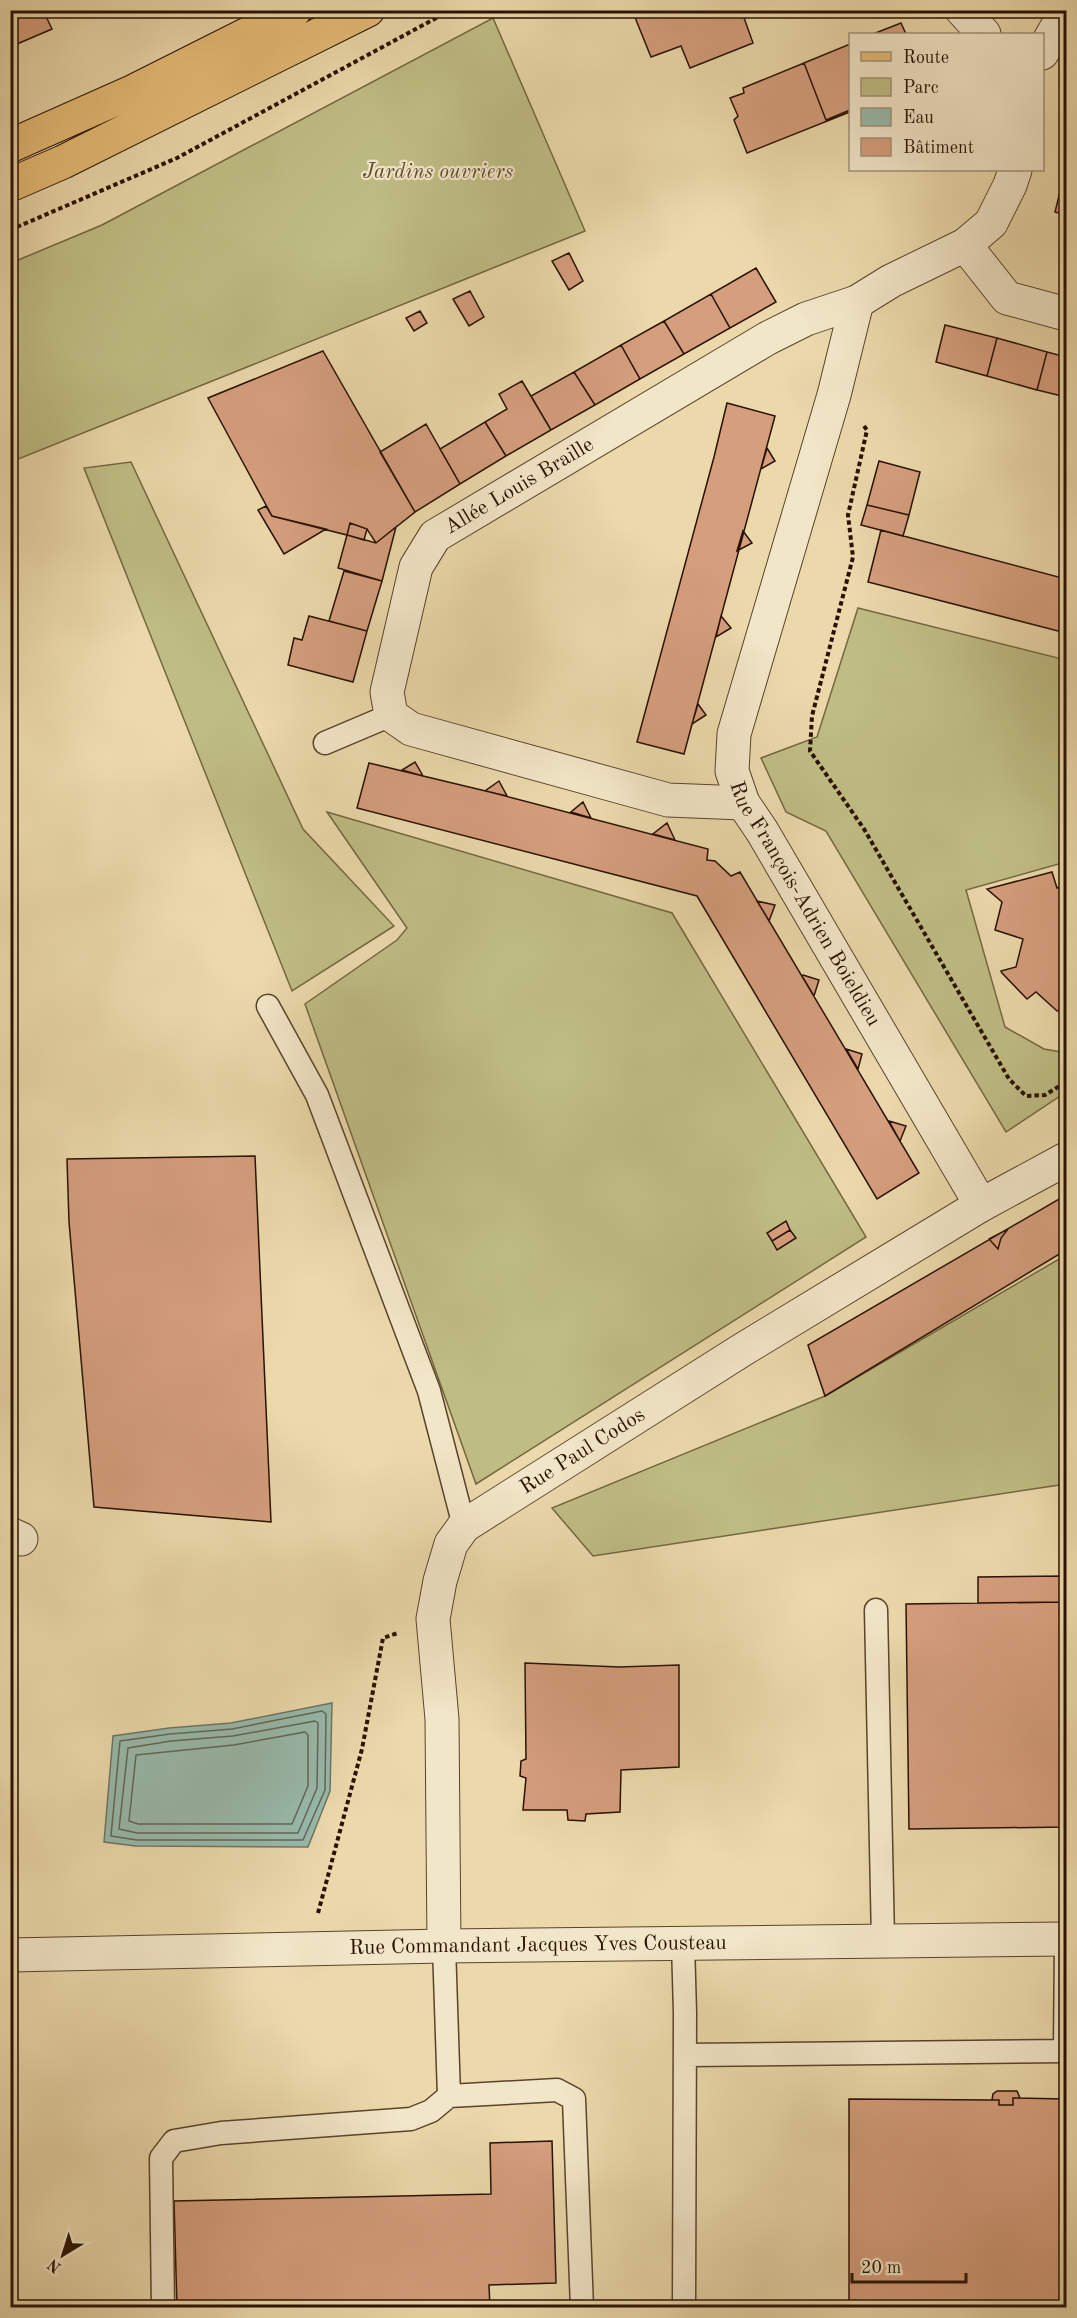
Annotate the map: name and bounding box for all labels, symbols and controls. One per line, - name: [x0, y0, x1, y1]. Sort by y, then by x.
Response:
- legend: [849, 33, 1044, 171]
- text: Route: [903, 49, 949, 67]
- text: Parc: [903, 79, 939, 97]
- text: Eau: [903, 109, 934, 127]
- text: Bâtiment: [903, 139, 974, 157]
- park label: Jardins ouvriers: [363, 162, 513, 183]
- street label: Allée Louis Braille: [441, 434, 597, 538]
- street label: Rue François-Adrien Boieldieu: [726, 779, 884, 1030]
- street label: Rue Paul Codos: [516, 1404, 649, 1498]
- street label: Rue Commandant Jacques Yves Cousteau: [349, 1932, 727, 1958]
- north arrow: [33, 2225, 93, 2285]
- scale bar: [852, 2246, 966, 2284]
- text: N: [45, 2255, 65, 2275]
- text: 20 m: [861, 2259, 901, 2277]

